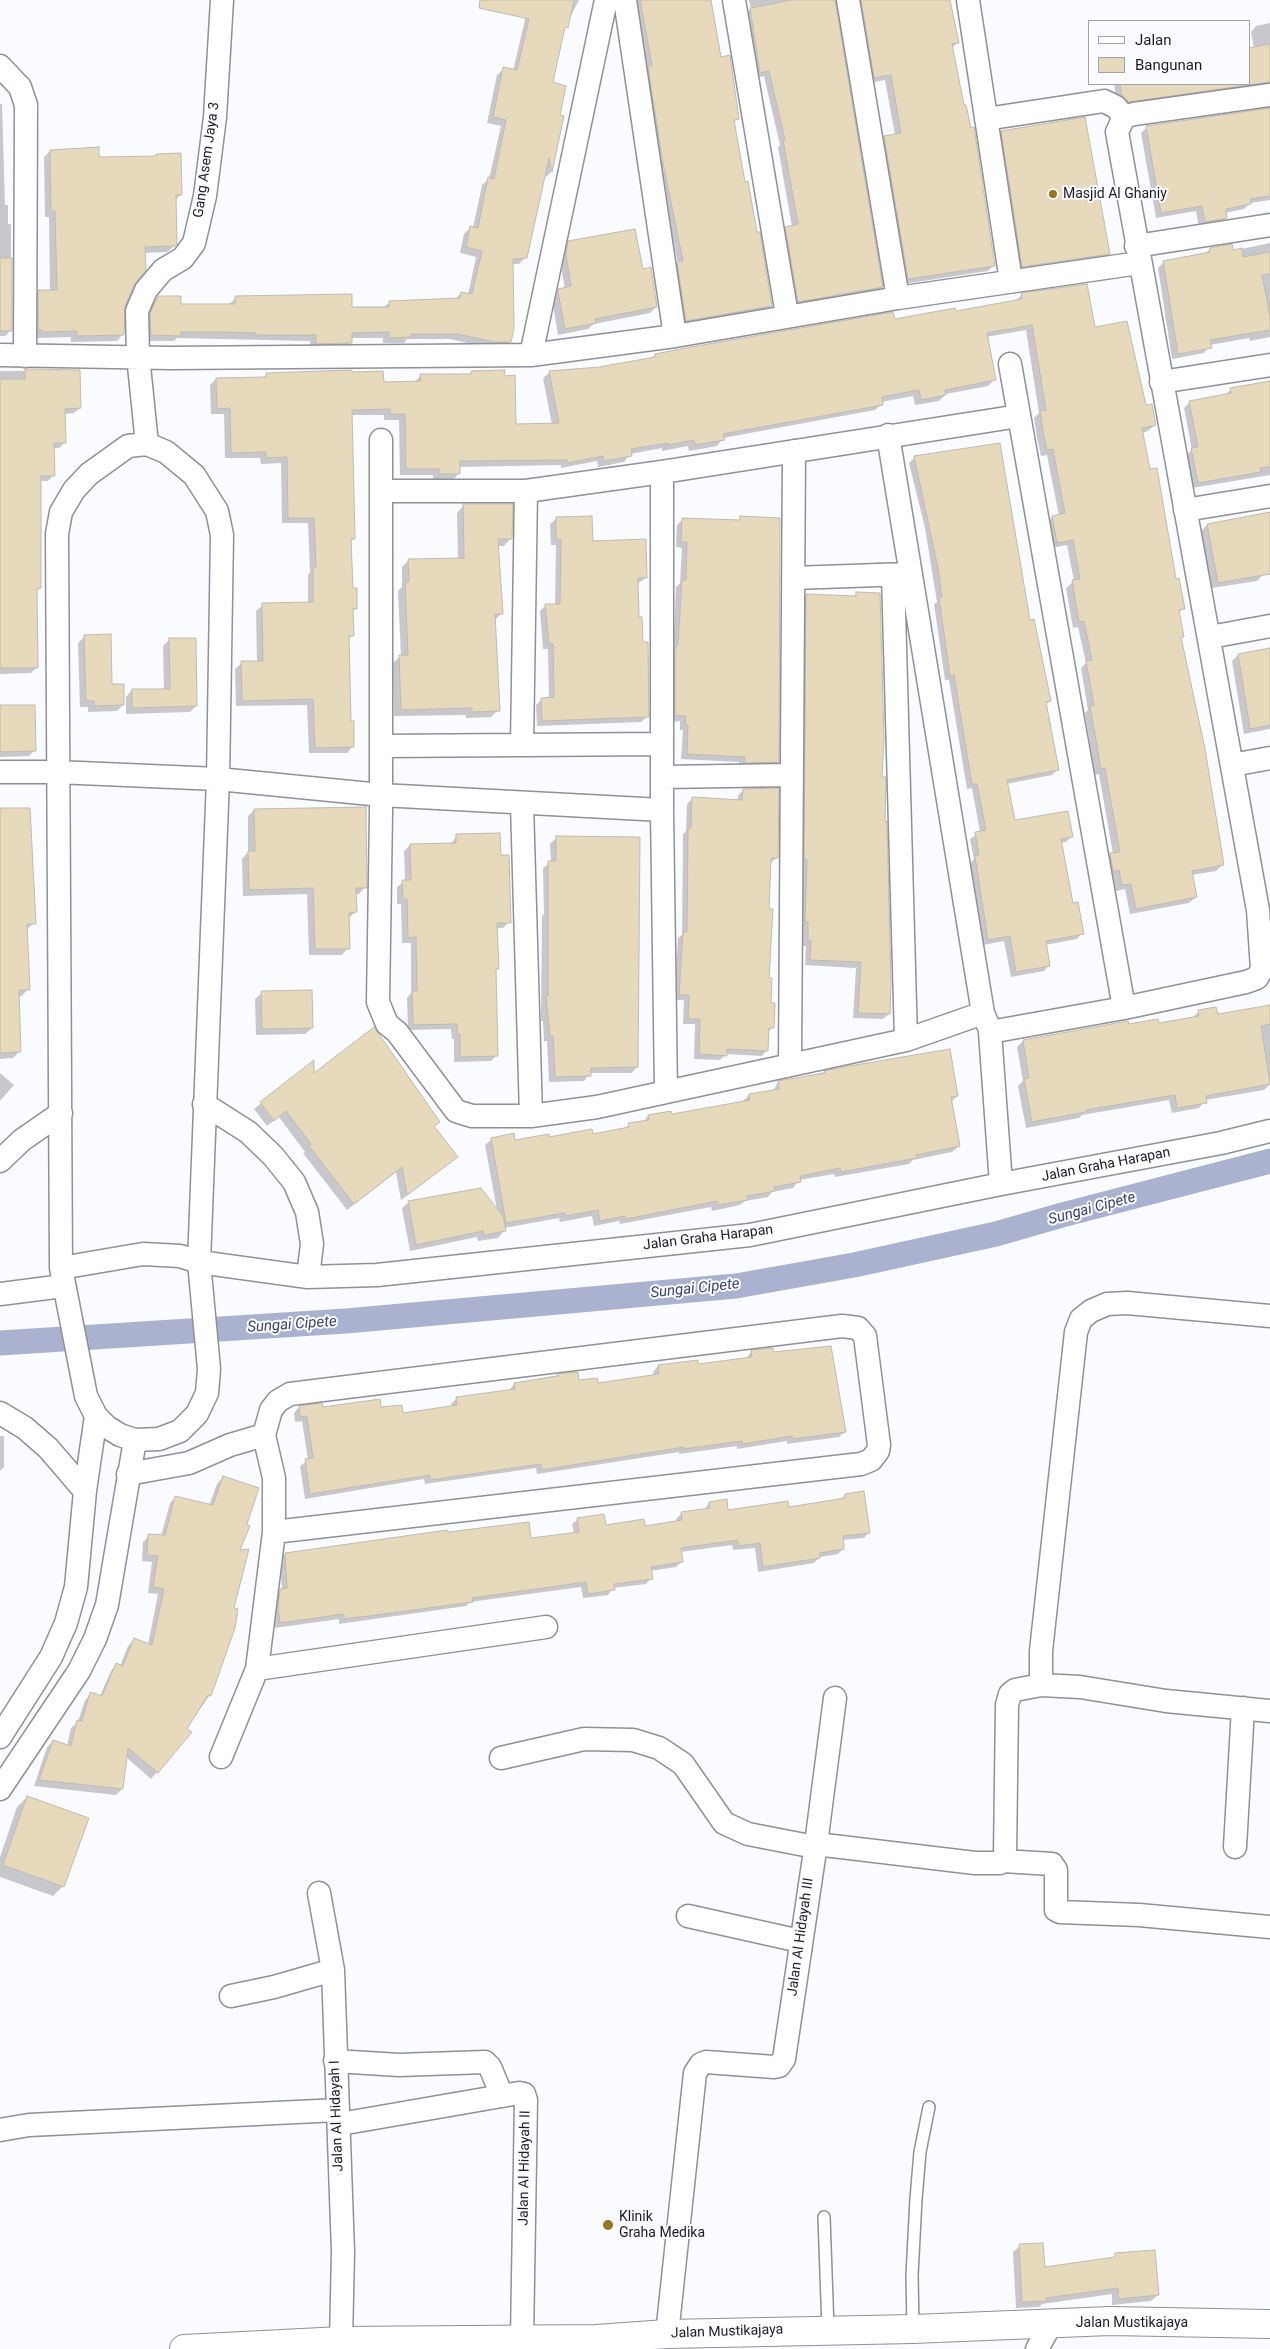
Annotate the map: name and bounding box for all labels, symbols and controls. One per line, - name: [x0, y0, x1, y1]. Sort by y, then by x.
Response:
- legend: [1088, 20, 1250, 85]
- text: Jalan: [1135, 31, 1172, 49]
- text: Bangunan: [1135, 56, 1202, 74]
- street label: Gang Asem Jaya 3: [191, 101, 223, 219]
- place label: Masjid Al Ghaniy: [1063, 186, 1167, 202]
- marker: Masjid Al Ghaniy: [1047, 188, 1059, 200]
- street label: Jalan Graha Harapan: [1040, 1144, 1172, 1186]
- water label: Sungai Cipete: [1047, 1189, 1137, 1229]
- street label: Jalan Graha Harapan: [642, 1222, 774, 1254]
- water label: Sungai Cipete: [650, 1275, 740, 1303]
- water label: Sungai Cipete: [247, 1313, 337, 1337]
- street label: Jalan Al Hidayah III: [784, 1877, 818, 1997]
- street label: Jalan Al Hidayah I: [327, 2060, 347, 2172]
- street label: Jalan Al Hidayah II: [516, 2110, 534, 2226]
- place label: Klinik Graha Medika: [619, 2209, 705, 2242]
- marker: Klinik Graha Medika: [601, 2218, 615, 2232]
- street label: Jalan Mustikajaya: [1076, 2315, 1188, 2331]
- street label: Jalan Mustikajaya: [671, 2322, 783, 2342]

